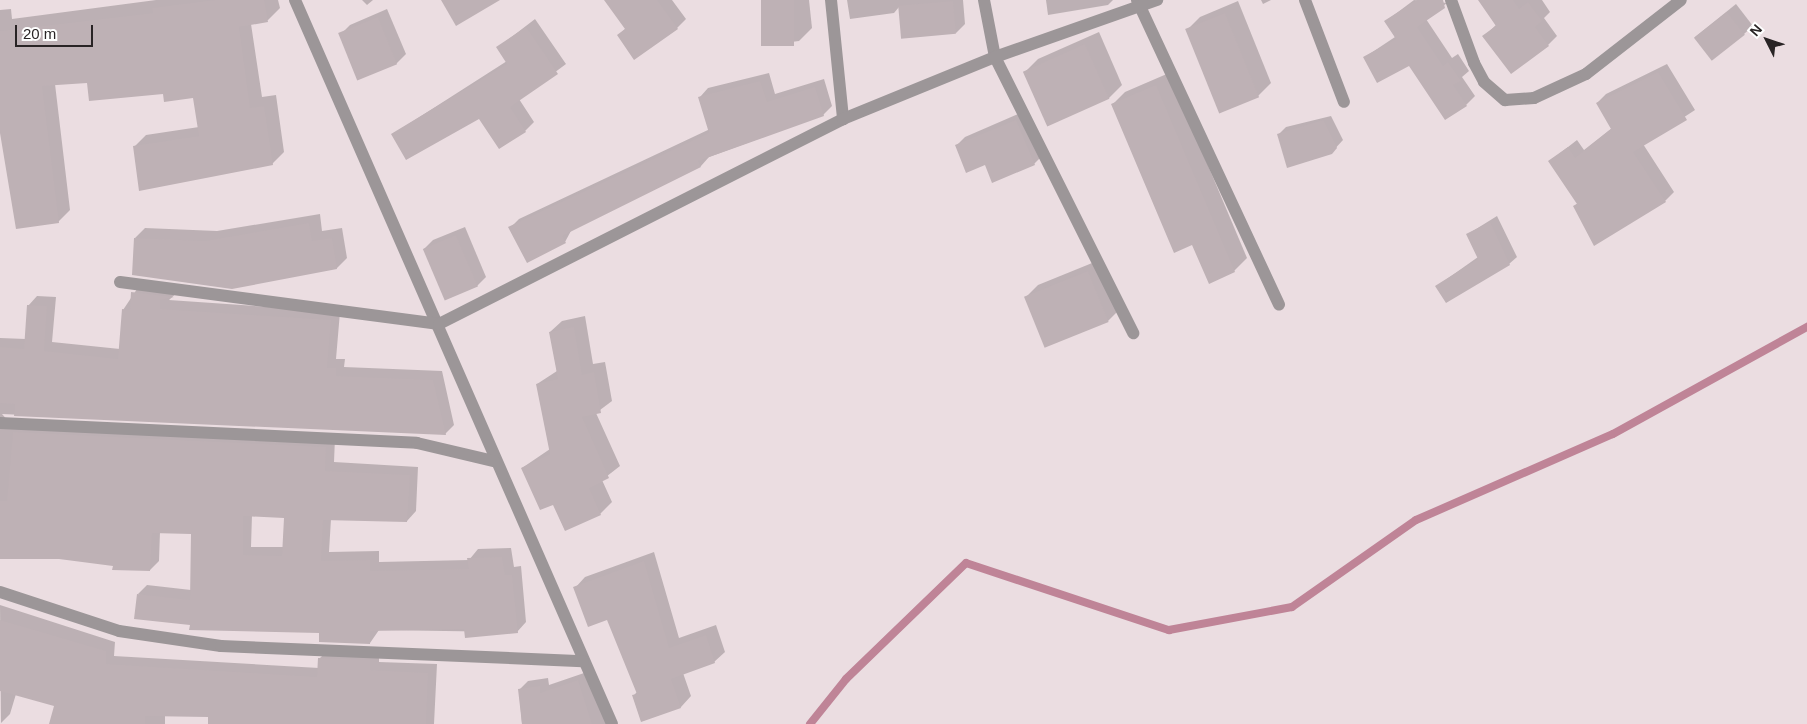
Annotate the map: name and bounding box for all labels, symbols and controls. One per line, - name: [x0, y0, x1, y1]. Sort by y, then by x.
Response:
- scale bar: [18, 15, 95, 47]
- north arrow: [1742, 15, 1792, 65]
- text: N: [1746, 21, 1765, 39]
- text: 20 m: [23, 25, 56, 42]

